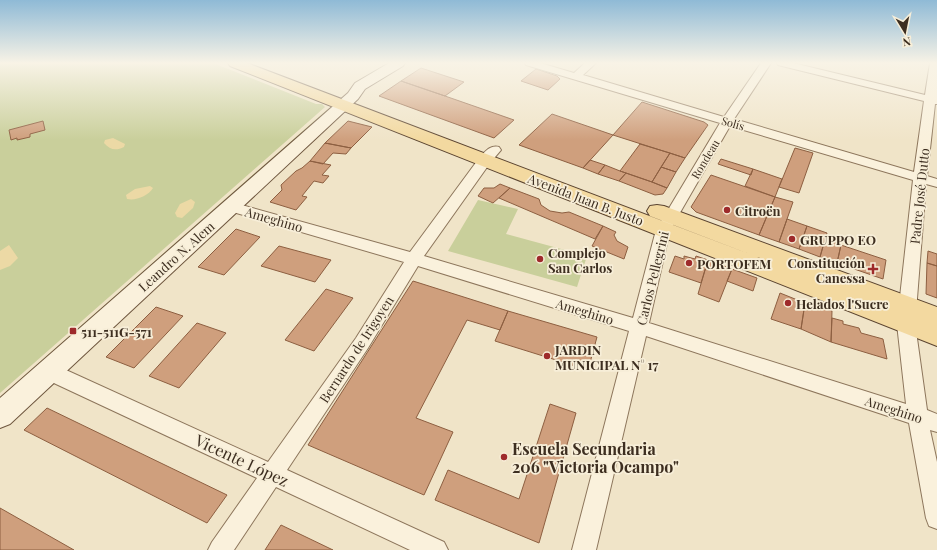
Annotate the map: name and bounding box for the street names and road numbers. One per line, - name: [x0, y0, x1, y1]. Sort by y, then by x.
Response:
- street label: Solís: [720, 113, 746, 133]
- street label: Rondeau: [687, 136, 723, 182]
- street label: Padre José Dutto: [906, 147, 932, 245]
- street label: Avenida Juan B. Justo: [525, 169, 646, 229]
- street label: Ameghino: [242, 202, 305, 235]
- street label: Leandro N. Alem: [134, 217, 218, 295]
- street label: Carlos Pellegrini: [632, 229, 672, 327]
- street label: Bernardo de Irigoyen: [315, 292, 397, 406]
- street label: Ameghino: [553, 294, 616, 328]
- street label: Ameghino: [862, 391, 925, 426]
- street label: Vicente López: [191, 429, 292, 491]

